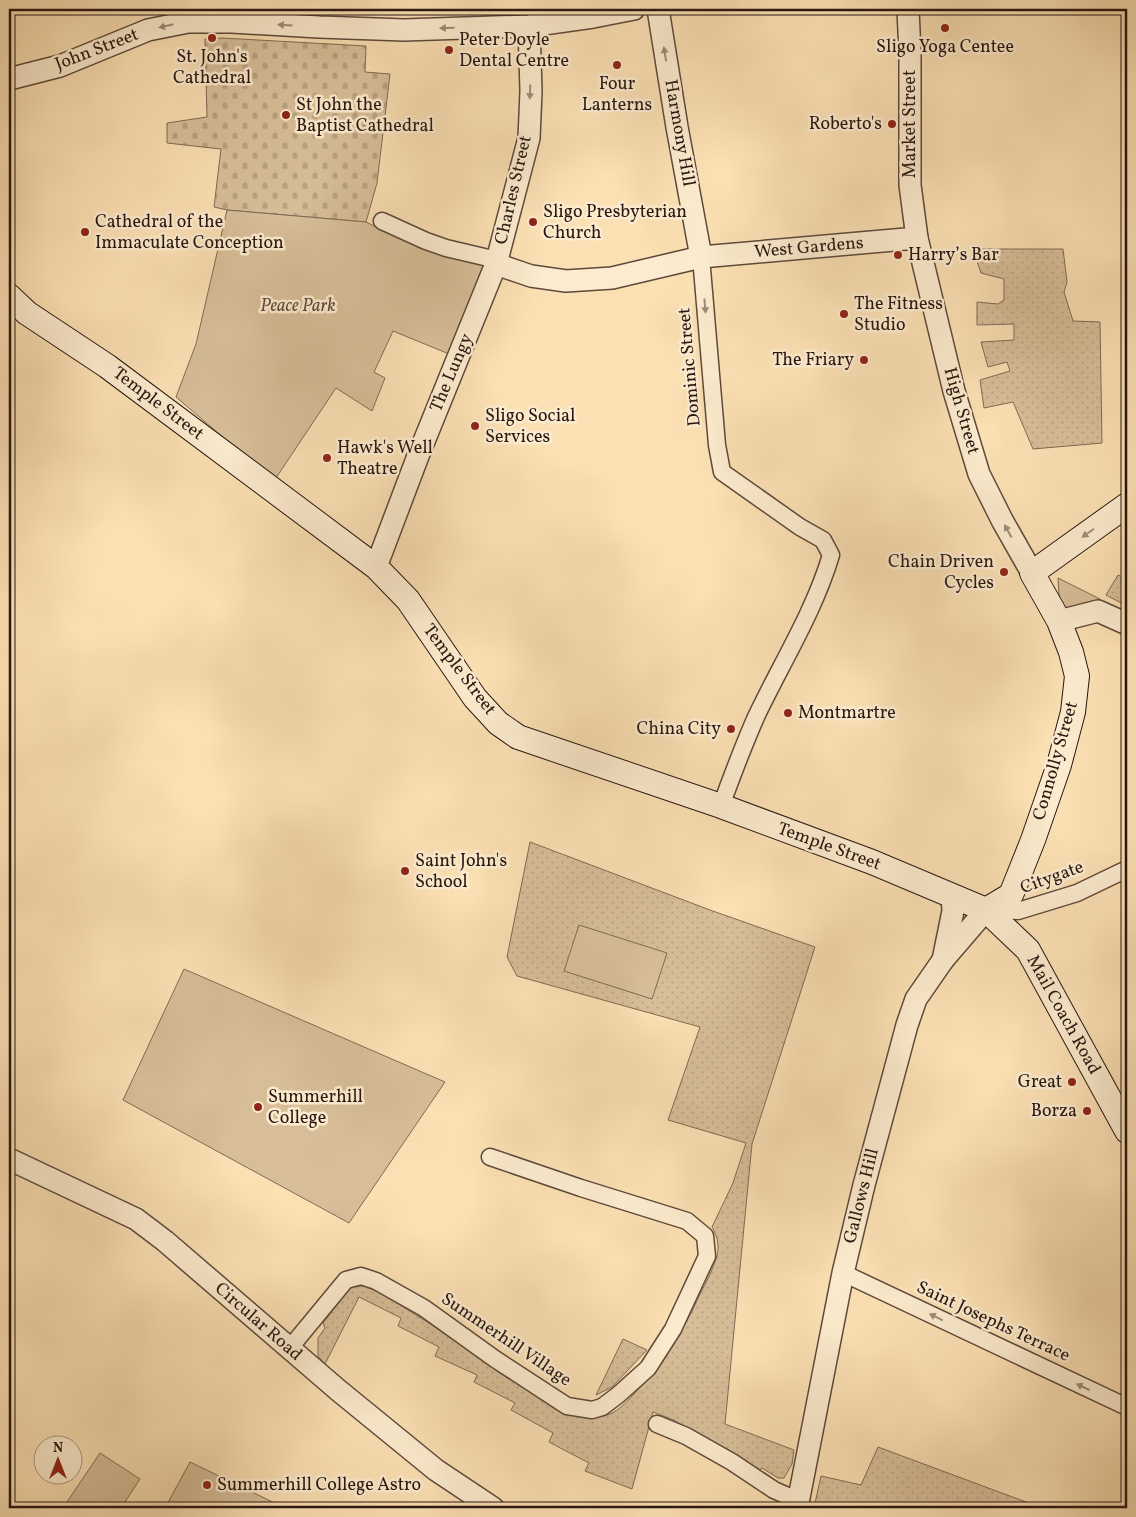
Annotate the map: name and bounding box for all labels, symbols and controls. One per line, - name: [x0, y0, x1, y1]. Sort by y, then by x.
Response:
- one-way arrow: [276, 21, 292, 29]
- one-way arrow: [158, 22, 173, 30]
- marker: Sligo Yoga Centee: [939, 22, 951, 34]
- street label: John Street: [52, 23, 142, 77]
- one-way arrow: [439, 25, 455, 33]
- place label: Peter Doyle Dental Centre: [459, 28, 569, 74]
- marker: St. John's Cathedral: [206, 32, 218, 44]
- place label: Sligo Yoga Centee: [876, 35, 1014, 60]
- marker: Peter Doyle Dental Centre: [443, 44, 455, 56]
- place label: St. John's Cathedral: [173, 45, 251, 91]
- one-way arrow: [661, 46, 669, 62]
- marker: Four Lanterns: [611, 59, 623, 71]
- street label: Market Street: [898, 70, 923, 178]
- place label: Four Lanterns: [582, 72, 652, 118]
- street label: Harmony Hill: [657, 78, 701, 188]
- one-way arrow: [526, 85, 534, 101]
- place label: St John the Baptist Cathedral: [296, 93, 434, 139]
- marker: St John the Baptist Cathedral: [280, 109, 292, 121]
- place label: Roberto's: [809, 112, 882, 137]
- marker: Roberto's: [886, 118, 898, 130]
- street label: Charles Street: [489, 133, 539, 247]
- place label: Sligo Presbyterian Church: [543, 200, 687, 246]
- place label: Cathedral of the Immaculate Conception: [95, 210, 284, 256]
- marker: Sligo Presbyterian Church: [527, 216, 539, 228]
- marker: Cathedral of the Immaculate Conception: [79, 226, 91, 238]
- street label: West Gardens: [753, 231, 865, 265]
- place label: Harry’s Bar: [908, 243, 999, 268]
- marker: Harry’s Bar: [892, 249, 904, 261]
- place label: The Fitness Studio: [854, 292, 943, 338]
- park label: Peace Park: [260, 294, 336, 319]
- one-way arrow: [701, 298, 709, 314]
- street label: Dominic Street: [672, 307, 708, 427]
- marker: The Fitness Studio: [838, 308, 850, 320]
- street label: The Lungy: [424, 330, 480, 416]
- place label: The Friary: [772, 348, 854, 373]
- marker: The Friary: [858, 354, 870, 366]
- street label: Temple Street: [107, 361, 209, 447]
- street label: High Street: [937, 364, 985, 458]
- place label: Sligo Social Services: [485, 404, 575, 450]
- marker: Sligo Social Services: [469, 420, 481, 432]
- place label: Hawk's Well Theatre: [337, 436, 433, 482]
- marker: Hawk's Well Theatre: [321, 452, 333, 464]
- one-way arrow: [1003, 524, 1012, 537]
- one-way arrow: [1081, 528, 1094, 538]
- place label: Chain Driven Cycles: [888, 550, 994, 596]
- marker: Chain Driven Cycles: [998, 566, 1010, 578]
- street label: Temple Street: [416, 619, 502, 721]
- street label: Connolly Street: [1027, 698, 1085, 824]
- place label: Montmartre: [798, 701, 896, 726]
- marker: Montmartre: [782, 707, 794, 719]
- place label: China City: [637, 717, 721, 742]
- marker: China City: [725, 723, 737, 735]
- street label: Temple Street: [774, 817, 884, 877]
- place label: Saint John's School: [415, 849, 507, 895]
- street label: Citygate: [1017, 855, 1087, 901]
- marker: Saint John's School: [399, 865, 411, 877]
- street label: Mail Coach Road: [1020, 951, 1106, 1079]
- place label: Great: [1018, 1070, 1062, 1095]
- marker: Great: [1066, 1076, 1078, 1088]
- place label: Summerhill College: [268, 1085, 363, 1131]
- place label: Borza: [1031, 1099, 1077, 1124]
- marker: Summerhill College: [252, 1101, 264, 1113]
- marker: Borza: [1081, 1105, 1093, 1117]
- street label: Gallows Hill: [838, 1146, 886, 1246]
- street label: Saint Josephs Terrace: [912, 1275, 1074, 1369]
- street label: Circular Road: [209, 1277, 307, 1367]
- street label: Summerhill Village: [436, 1287, 576, 1393]
- one-way arrow: [929, 1313, 943, 1321]
- one-way arrow: [1076, 1382, 1090, 1390]
- north arrow: [32, 1434, 82, 1484]
- text: N: [53, 1439, 63, 1458]
- place label: Summerhill College Astro: [217, 1473, 421, 1498]
- marker: Summerhill College Astro: [201, 1479, 213, 1491]

